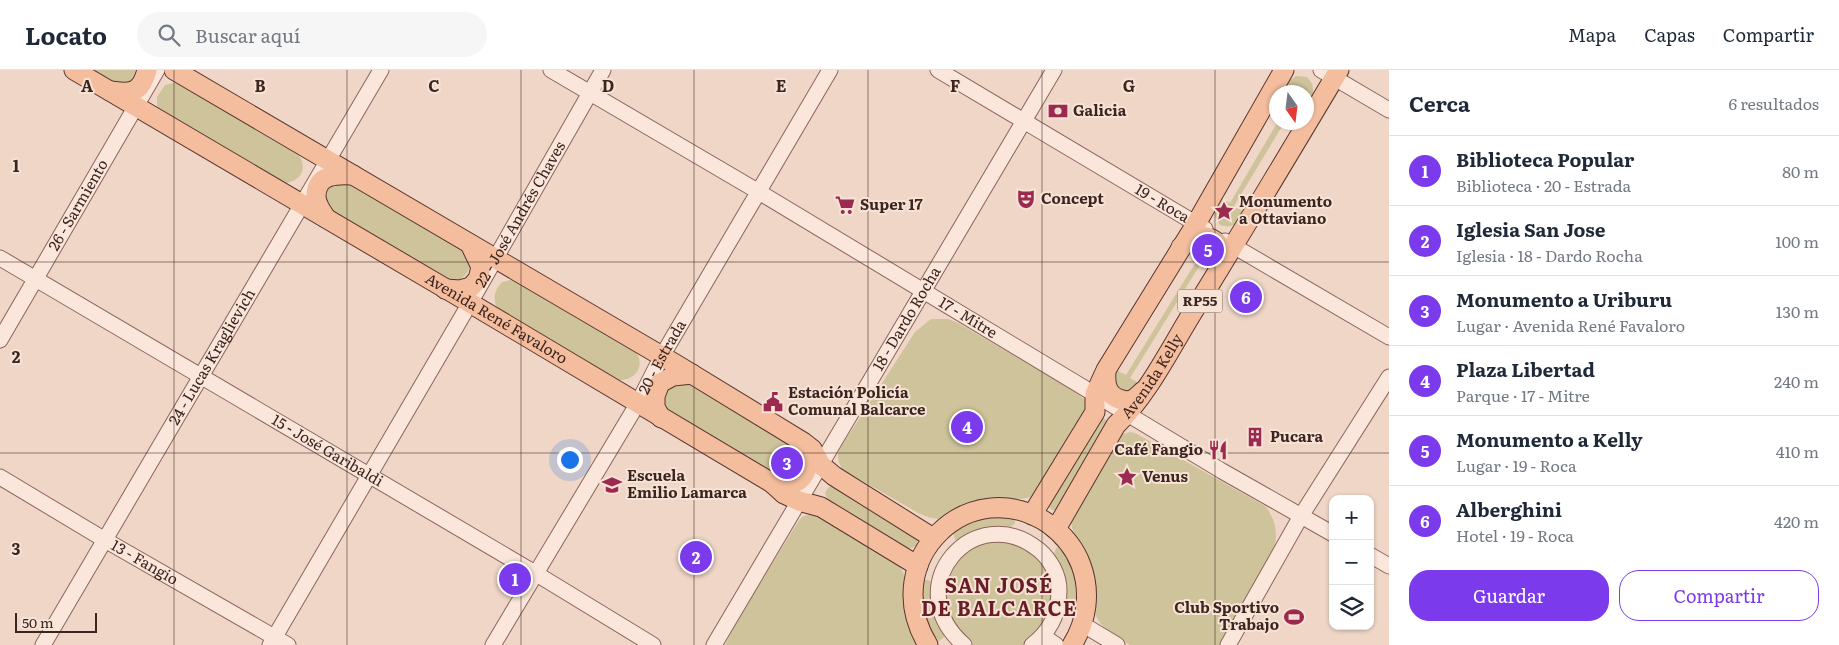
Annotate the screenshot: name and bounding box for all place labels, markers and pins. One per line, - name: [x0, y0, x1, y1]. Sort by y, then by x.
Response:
- place label: Galicia: [1073, 98, 1127, 121]
- bank icon: Galicia: [1047, 100, 1069, 122]
- place label: Concept: [1041, 186, 1104, 209]
- theatre icon: Concept: [1015, 188, 1037, 210]
- place label: Monumento a Ottaviano: [1239, 189, 1332, 229]
- place label: Super 17: [860, 192, 923, 215]
- supermarket icon: Super 17: [834, 194, 856, 216]
- place icon: Monumento a Ottaviano: [1213, 200, 1235, 222]
- pin: 5: [1192, 231, 1224, 269]
- pin: 6: [1230, 278, 1262, 316]
- place label: Estación Policía Comunal Balcarce: [788, 380, 926, 420]
- public building icon: Estación Policía Comunal Balcarce: [762, 391, 784, 413]
- pin: 4: [951, 408, 983, 446]
- place label: Pucara: [1270, 424, 1324, 447]
- building icon: Pucara: [1244, 426, 1266, 448]
- place label: Café Fangio: [1114, 437, 1203, 460]
- restaurant icon: Café Fangio: [1207, 439, 1229, 461]
- pin: 3: [771, 444, 803, 482]
- place label: Escuela Emilio Lamarca: [627, 463, 747, 503]
- place label: Venus: [1142, 464, 1188, 487]
- place icon: Venus: [1116, 466, 1138, 488]
- school or university icon: Escuela Emilio Lamarca: [601, 474, 623, 496]
- pin: 2: [680, 538, 712, 576]
- pin: 1: [499, 560, 531, 598]
- place label: Club Sportivo Trabajo: [1174, 595, 1279, 635]
- sports icon: Club Sportivo Trabajo: [1283, 606, 1305, 628]

